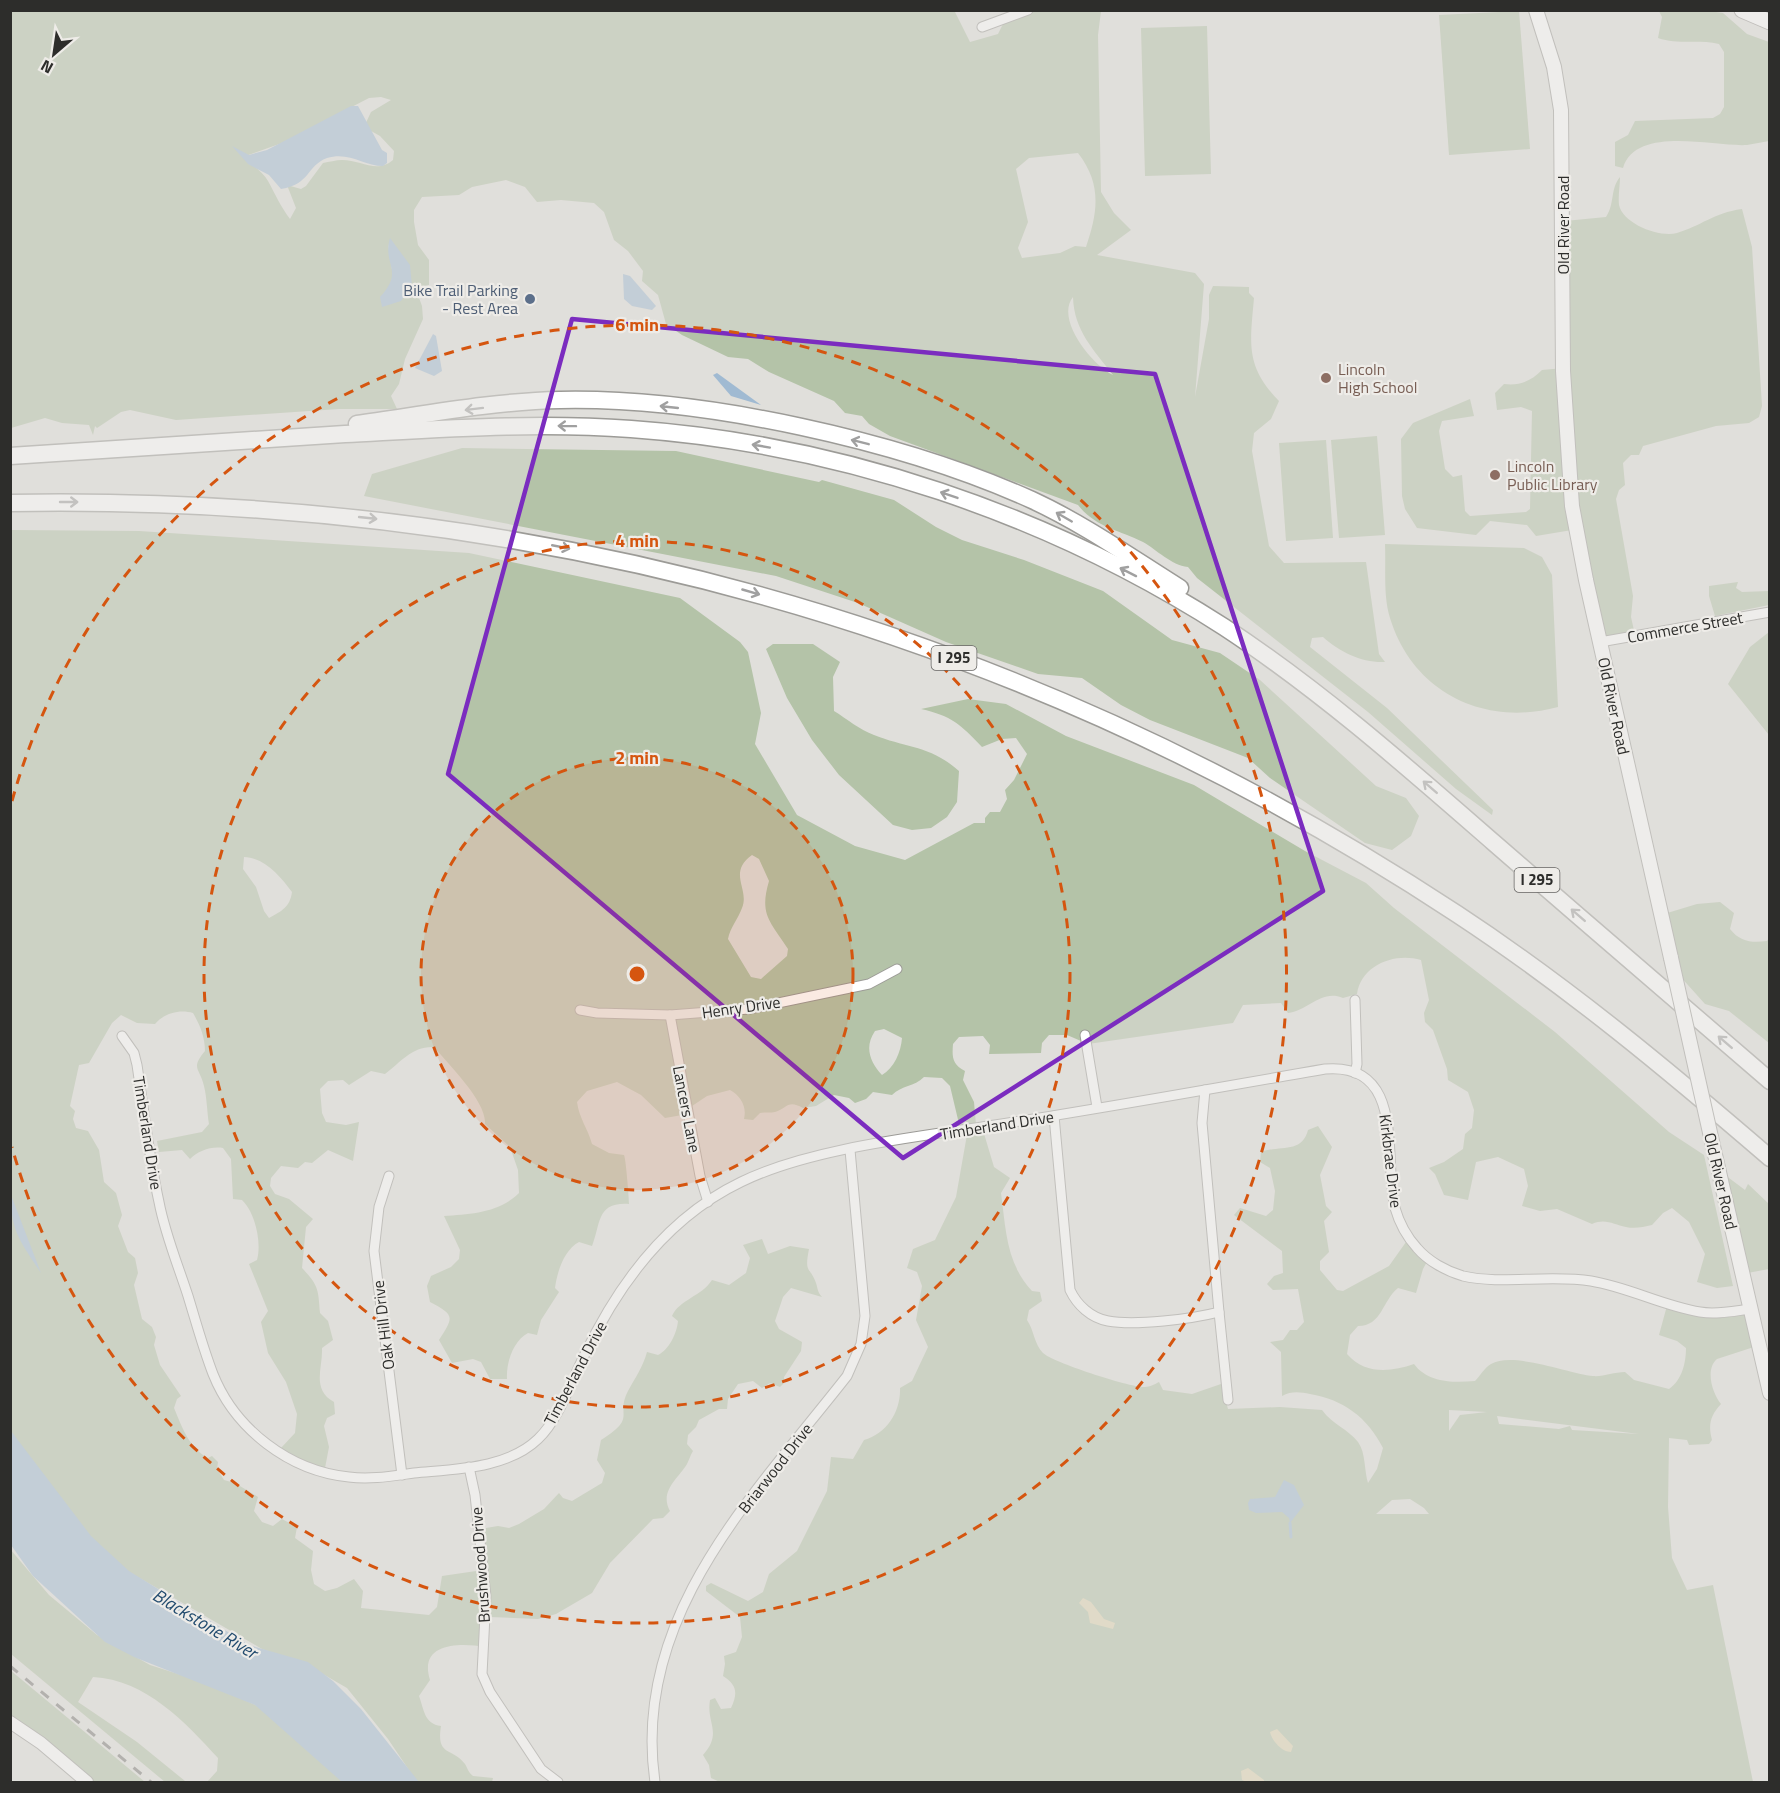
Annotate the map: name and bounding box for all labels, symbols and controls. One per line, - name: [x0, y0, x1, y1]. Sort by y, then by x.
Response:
- north arrow: [24, 24, 84, 84]
- text: N: [36, 54, 57, 80]
- street label: Old River Road: [1551, 176, 1575, 274]
- place label: Bike Trail Parking - Rest Area: [403, 278, 518, 320]
- marker: Bike Trail Parking - Rest Area: [523, 292, 537, 306]
- text: 6 min: [615, 311, 659, 338]
- place label: Lincoln High School: [1338, 357, 1417, 399]
- marker: Lincoln High School: [1319, 371, 1333, 385]
- one-way arrow: [659, 401, 679, 412]
- one-way arrow: [465, 404, 485, 415]
- one-way arrow: [557, 420, 577, 432]
- one-way arrow: [851, 436, 870, 448]
- one-way arrow: [751, 440, 771, 451]
- place label: Lincoln Public Library: [1507, 454, 1598, 496]
- marker: Lincoln Public Library: [1488, 468, 1502, 482]
- one-way arrow: [940, 489, 959, 500]
- one-way arrow: [58, 496, 78, 508]
- one-way arrow: [1056, 511, 1073, 523]
- one-way arrow: [358, 512, 378, 523]
- text: 4 min: [615, 527, 659, 554]
- one-way arrow: [551, 542, 570, 553]
- one-way arrow: [1120, 566, 1137, 578]
- one-way arrow: [741, 587, 760, 598]
- street label: Commerce Street: [1625, 605, 1745, 649]
- road number: I 295: [932, 646, 976, 670]
- street label: Old River Road: [1592, 655, 1636, 757]
- text: 2 min: [615, 744, 659, 771]
- one-way arrow: [1422, 781, 1438, 794]
- road number: I 295: [1514, 868, 1560, 892]
- one-way arrow: [1571, 908, 1586, 922]
- centre of rings: [627, 964, 647, 984]
- street label: Henry Drive: [700, 990, 782, 1024]
- one-way arrow: [1717, 1036, 1733, 1049]
- street label: Lancers Lane: [667, 1063, 707, 1155]
- street label: Timberland Drive: [127, 1075, 169, 1191]
- street label: Timberland Drive: [939, 1104, 1055, 1146]
- street label: Kirkbrae Drive: [1373, 1113, 1409, 1209]
- street label: Old River Road: [1698, 1130, 1744, 1232]
- street label: Oak Hill Drive: [366, 1279, 400, 1371]
- street label: Timberland Drive: [538, 1317, 612, 1429]
- street label: Briarwood Drive: [732, 1418, 818, 1518]
- street label: Brushwood Drive: [464, 1506, 496, 1624]
- water label: Blackstone River: [148, 1582, 265, 1667]

